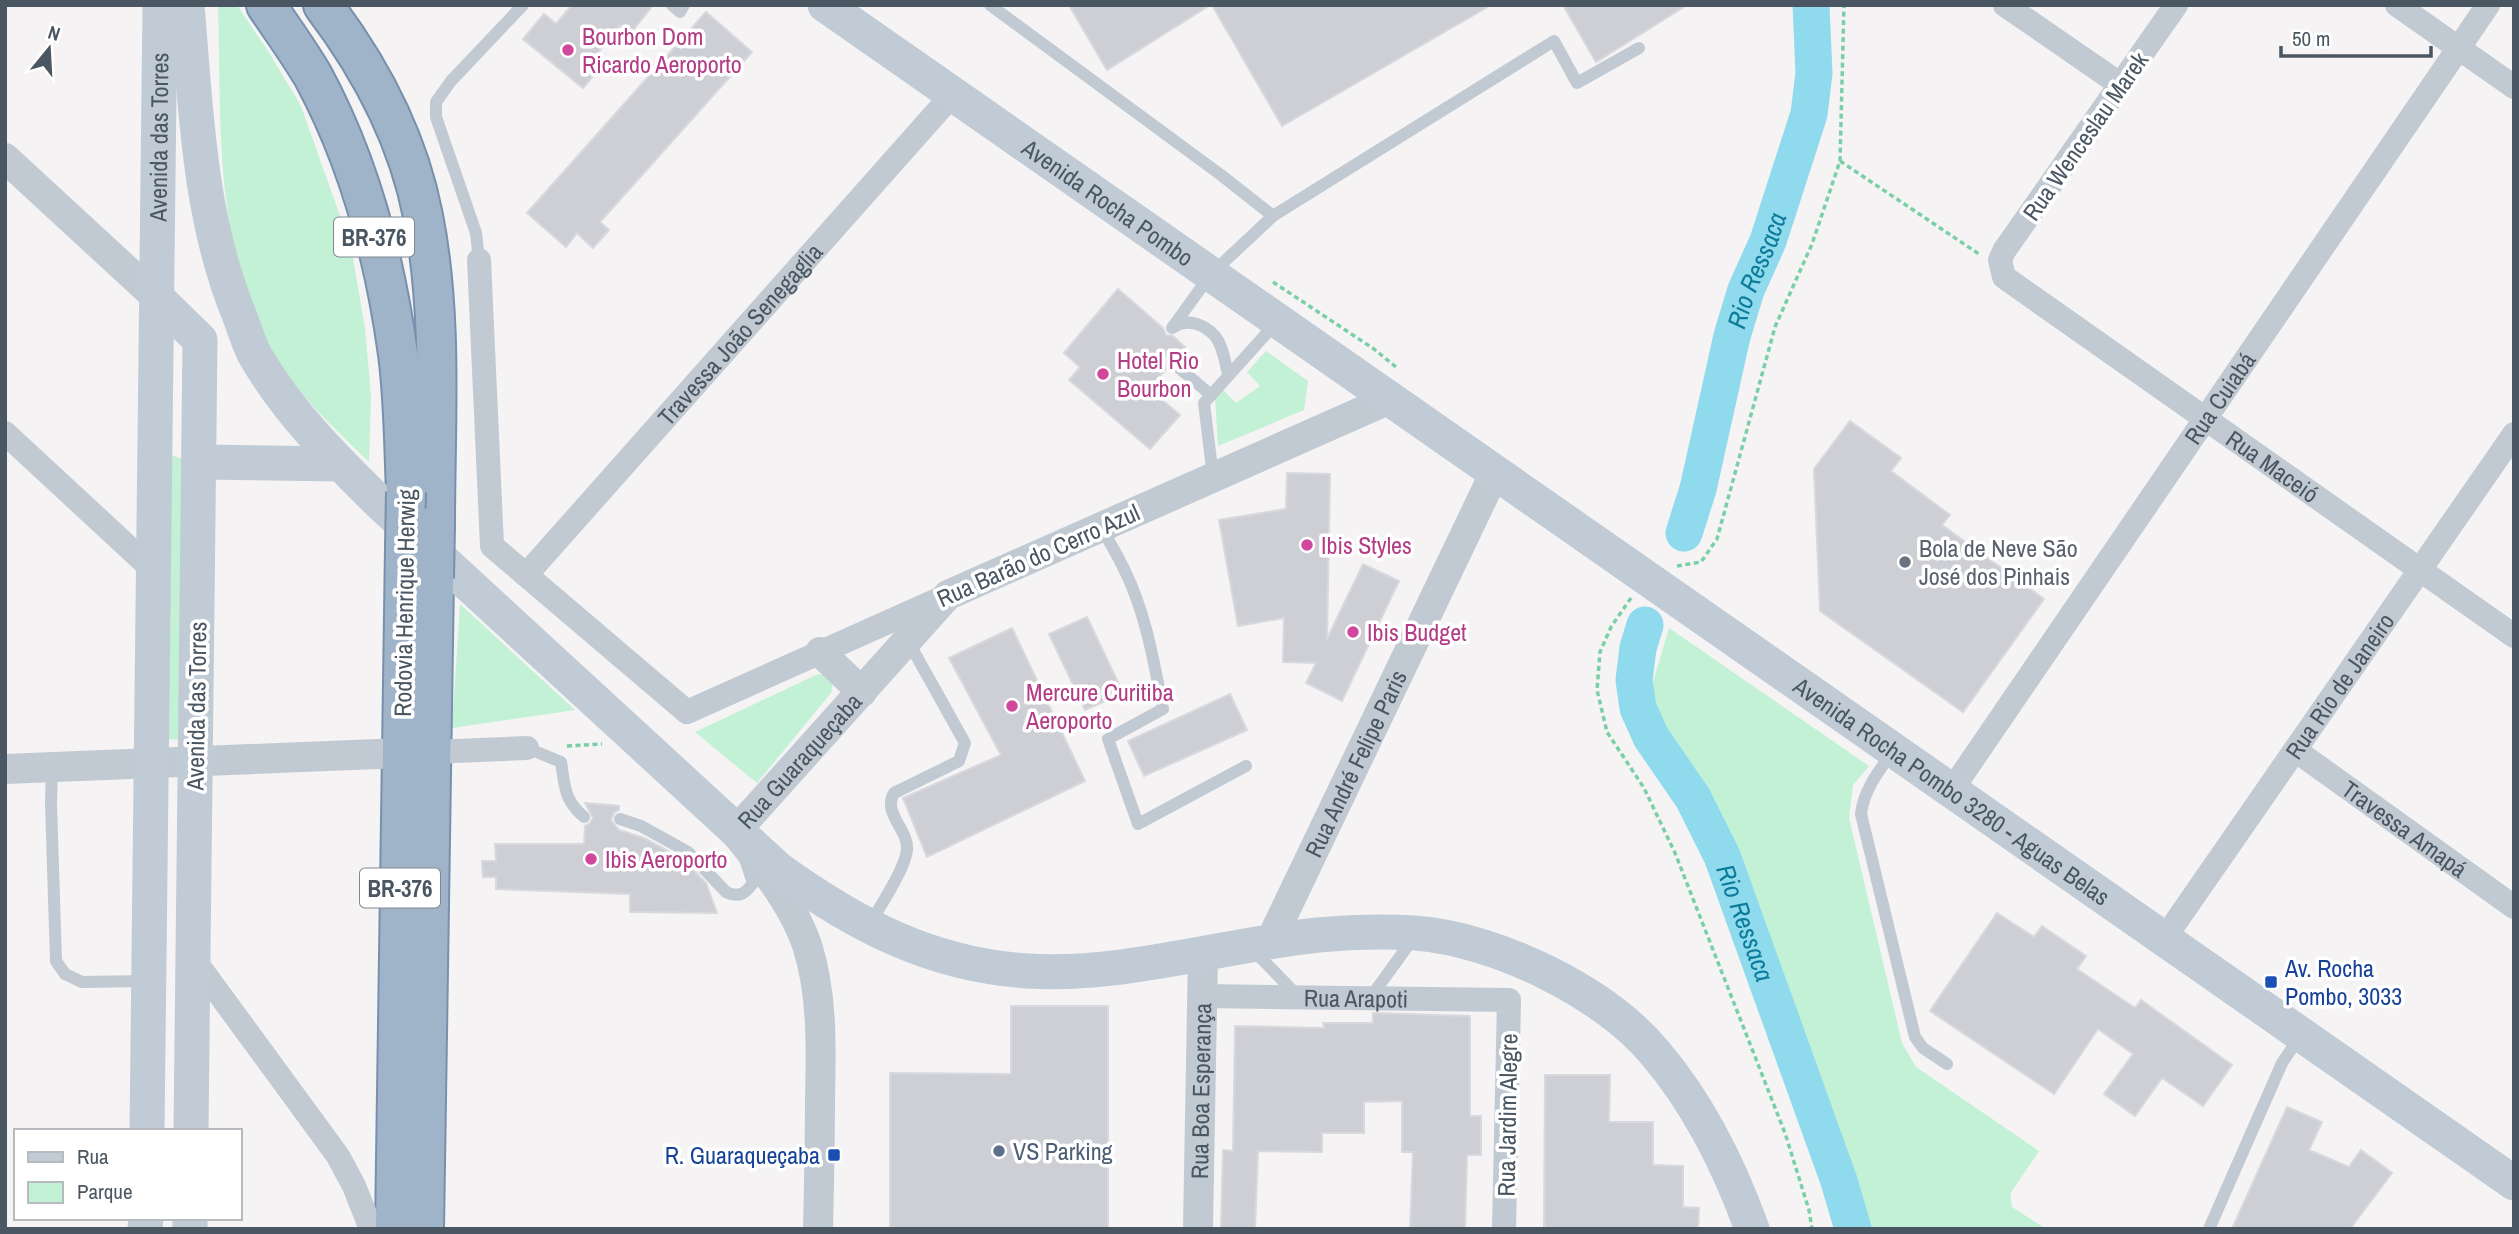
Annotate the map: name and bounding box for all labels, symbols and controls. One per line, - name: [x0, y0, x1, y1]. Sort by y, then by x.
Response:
- north arrow: [14, 14, 84, 84]
- scale bar: [2281, 14, 2432, 58]
- text: N: [45, 19, 64, 47]
- place label: Bourbon Dom Ricardo Aeroporto: [582, 20, 742, 80]
- text: 50 m: [2292, 24, 2330, 53]
- marker: Bourbon Dom Ricardo Aeroporto: [560, 42, 576, 58]
- street label: Rua Wenceslau Marek: [2015, 45, 2155, 227]
- street label: Avenida das Torres: [141, 52, 175, 223]
- street label: Avenida Rocha Pombo: [1015, 131, 1200, 273]
- water label: Rio Ressaca: [1718, 208, 1794, 332]
- road number: BR-376: [334, 218, 414, 256]
- street label: Travessa João Senegaglia: [650, 236, 829, 432]
- place label: Hotel Rio Bourbon: [1117, 344, 1199, 404]
- street label: Rua Cuiabá: [2177, 346, 2262, 450]
- marker: Hotel Rio Bourbon: [1095, 366, 1111, 382]
- street label: Rua Maceió: [2220, 422, 2325, 510]
- street label: Rodovia Henrique Herwig: [386, 489, 422, 717]
- street label: Rua Barão do Cerro Azul: [932, 496, 1144, 614]
- place label: Ibis Styles: [1321, 529, 1412, 561]
- place label: Bola de Neve São José dos Pinhais: [1919, 532, 2078, 592]
- marker: Ibis Styles: [1299, 537, 1315, 553]
- marker: Bola de Neve São José dos Pinhais: [1897, 554, 1913, 570]
- street label: Rua Rio de Janeiro: [2278, 607, 2401, 765]
- place label: Ibis Budget: [1367, 616, 1467, 648]
- street label: Avenida das Torres: [179, 621, 213, 792]
- marker: Ibis Budget: [1345, 624, 1361, 640]
- street label: Rua André Felipe Paris: [1297, 665, 1414, 862]
- street label: Avenida Rocha Pombo 3280 - Aguas Belas: [1787, 669, 2116, 912]
- place label: Mercure Curitiba Aeroporto: [1025, 676, 1174, 736]
- street label: Rua Guaraqueçaba: [730, 686, 869, 835]
- marker: Mercure Curitiba Aeroporto: [1004, 698, 1020, 714]
- street label: Travessa Amapá: [2336, 773, 2474, 885]
- place label: Ibis Aeroporto: [605, 843, 728, 875]
- marker: Ibis Aeroporto: [583, 851, 599, 867]
- water label: Rio Ressaca: [1709, 859, 1783, 986]
- road number: BR-376: [360, 868, 440, 908]
- place label: Av. Rocha Pombo, 3033: [2284, 952, 2402, 1012]
- marker: Av. Rocha Pombo, 3033: [2263, 974, 2279, 990]
- street label: Rua Arapoti: [1304, 981, 1408, 1015]
- street label: Rua Boa Esperança: [1183, 1003, 1218, 1179]
- street label: Rua Jardim Alegre: [1490, 1033, 1524, 1197]
- legend: [14, 1129, 242, 1220]
- place label: VS Parking: [1013, 1135, 1113, 1167]
- place label: R. Guaraqueçaba: [665, 1139, 820, 1171]
- text: Rua: [77, 1142, 109, 1171]
- marker: VS Parking: [991, 1143, 1007, 1159]
- marker: R. Guaraqueçaba: [826, 1147, 842, 1163]
- text: Parque: [77, 1177, 133, 1206]

